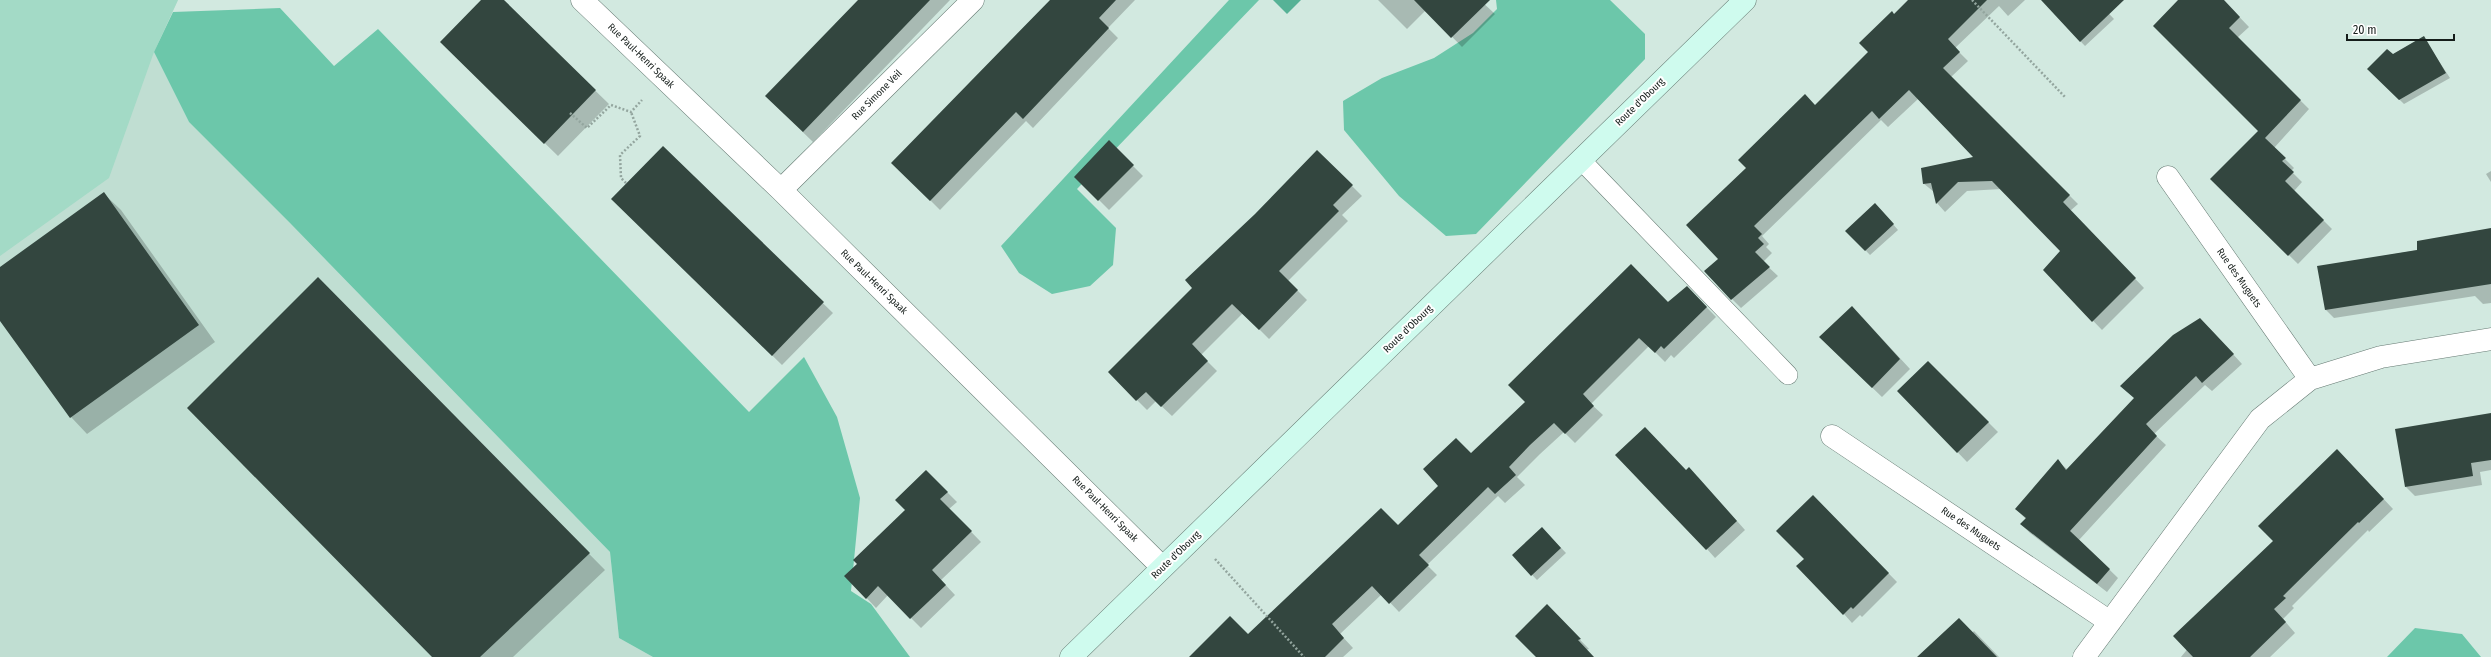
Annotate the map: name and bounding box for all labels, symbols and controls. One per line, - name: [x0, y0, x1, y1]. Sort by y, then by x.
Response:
- scale bar: [2347, 16, 2454, 42]
- street label: Rue Paul-Henri Spaak: [605, 21, 677, 91]
- text: 20 m: [2353, 23, 2377, 37]
- street label: Rue Simone Veil: [849, 67, 905, 123]
- street label: Route d'Obourg: [1613, 75, 1667, 128]
- street label: Rue des Muguets: [2214, 246, 2264, 310]
- street label: Rue Paul-Henri Spaak: [838, 247, 910, 317]
- street label: Route d'Obourg: [1381, 302, 1435, 355]
- street label: Rue Paul-Henri Spaak: [1070, 474, 1141, 545]
- street label: Rue des Muguets: [1939, 505, 2003, 553]
- street label: Route d'Obourg: [1149, 528, 1203, 581]

